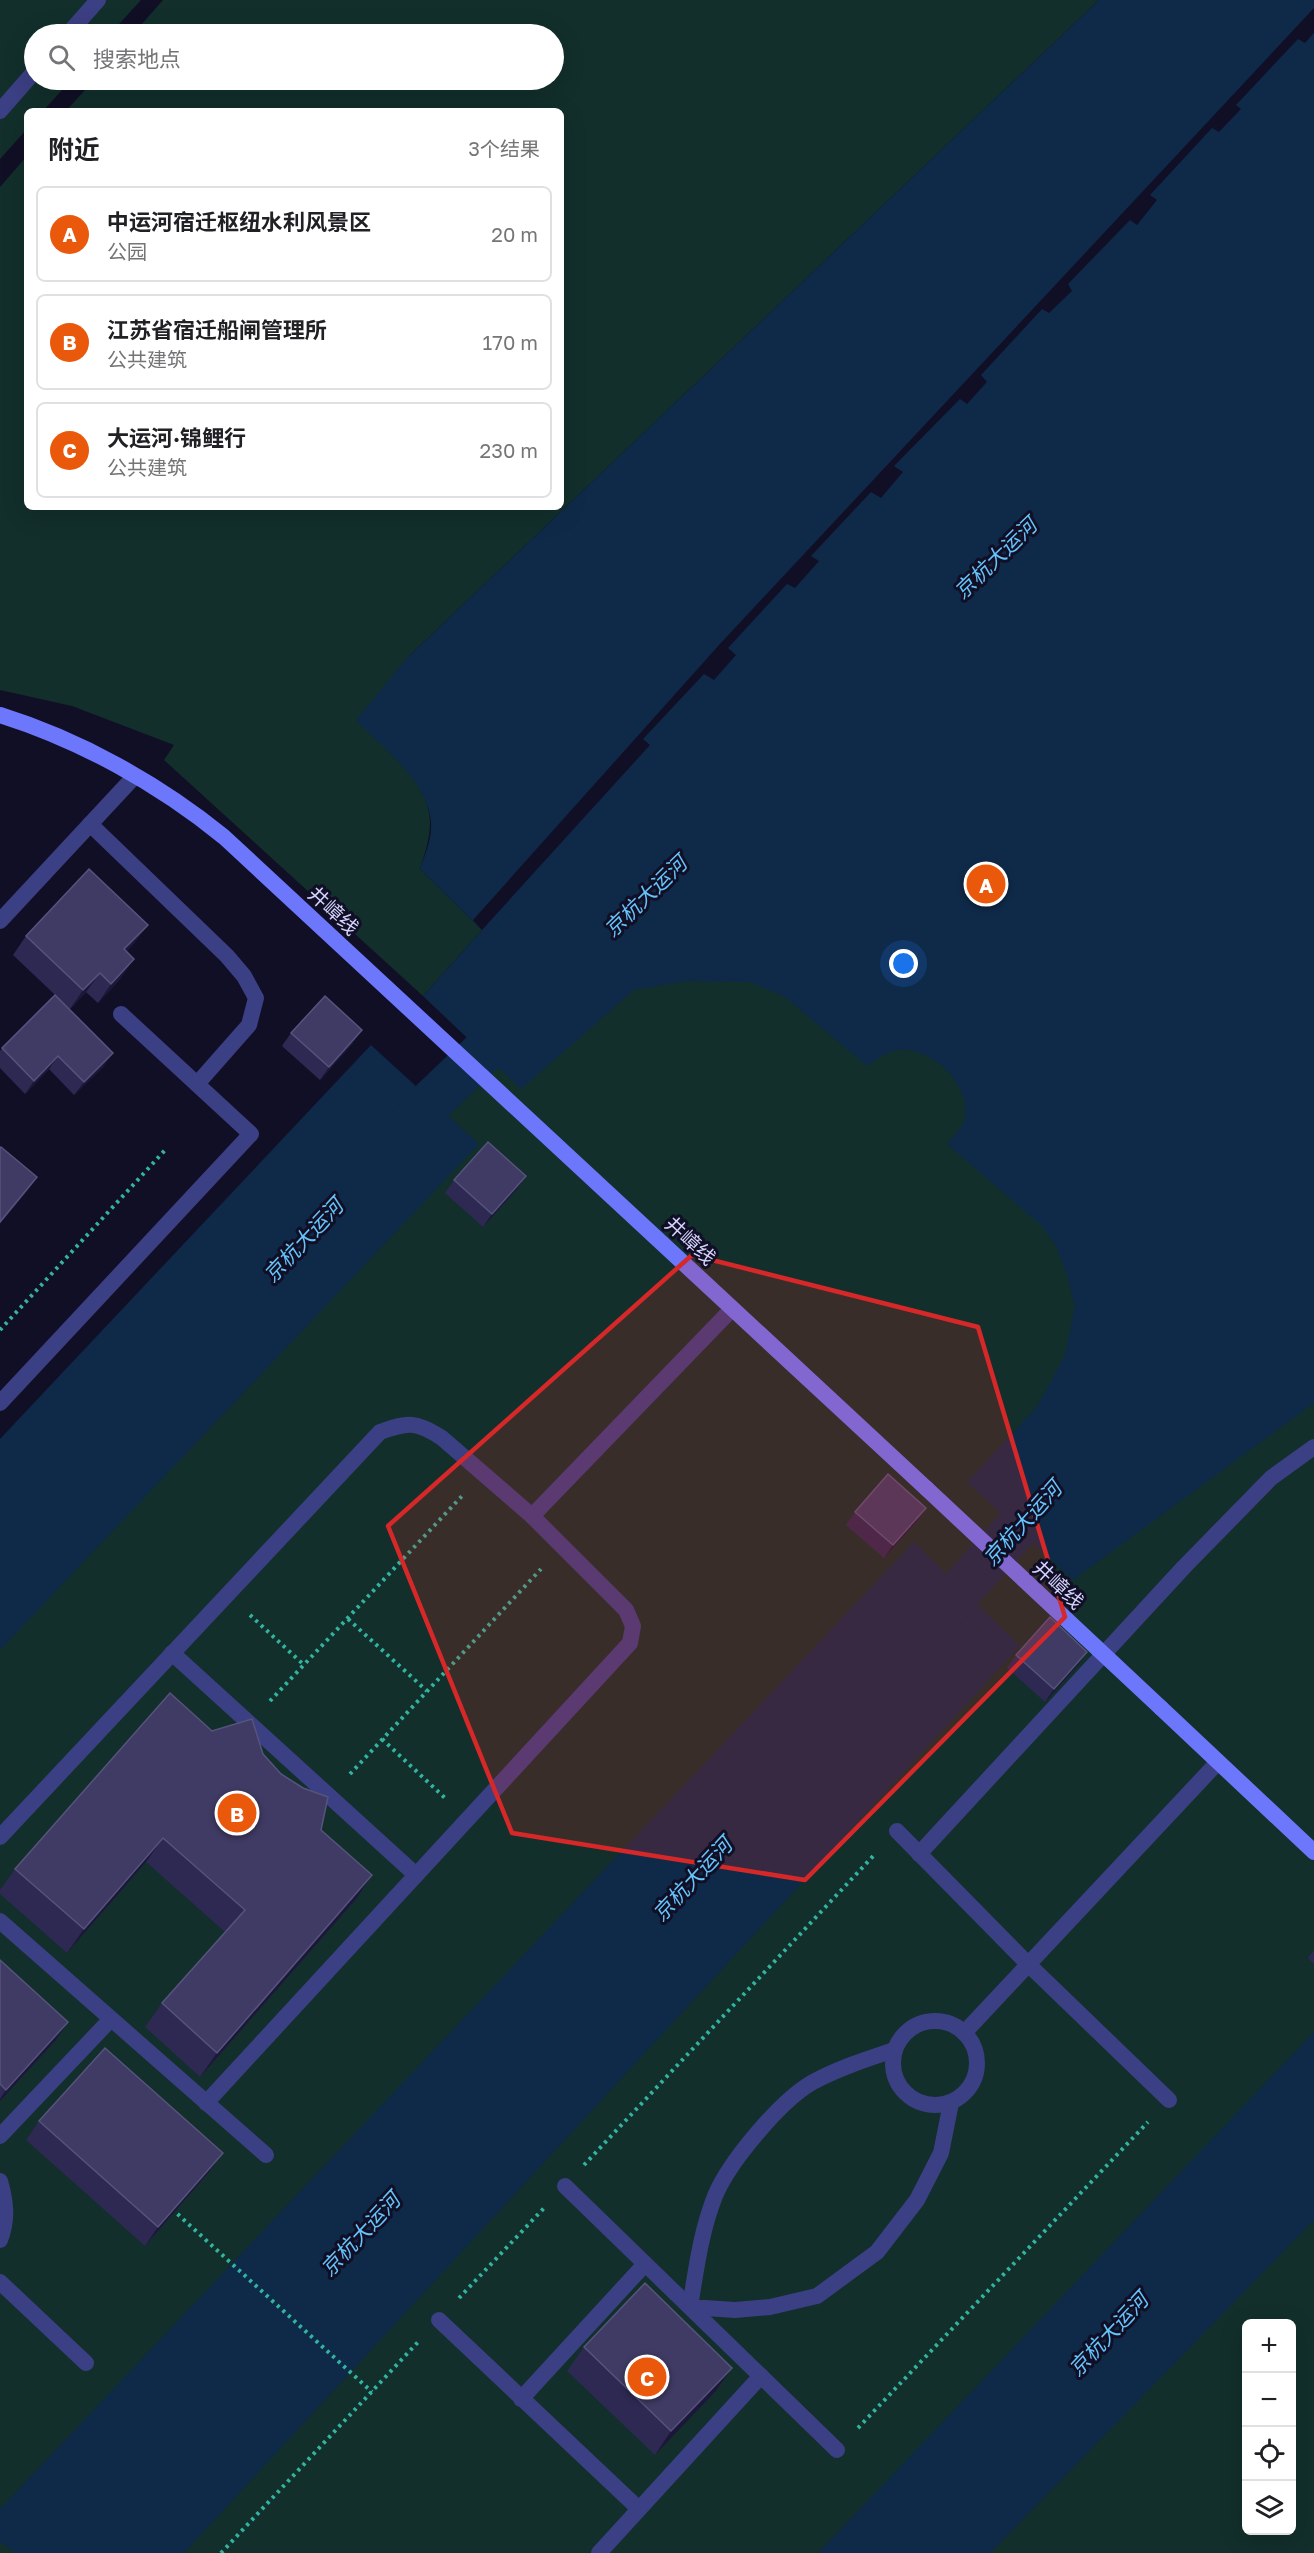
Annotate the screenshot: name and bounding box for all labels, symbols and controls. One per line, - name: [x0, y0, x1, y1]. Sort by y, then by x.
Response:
- search box: [24, 24, 564, 90]
- icon: search: [45, 41, 78, 74]
- text: 搜索地点: [93, 45, 181, 72]
- text: 附近: [48, 134, 100, 165]
- text: 3个结果: [468, 136, 540, 160]
- text: 中运河宿迁枢纽水利风景区: [107, 208, 371, 235]
- text: A: [62, 222, 77, 246]
- text: 20 m: [491, 222, 538, 246]
- text: 公园: [107, 239, 147, 263]
- text: 江苏省宿迁船闸管理所: [107, 316, 327, 343]
- text: B: [62, 330, 77, 354]
- text: 170 m: [483, 330, 538, 354]
- text: 公共建筑: [107, 347, 187, 371]
- text: 大运河·锦鲤行: [107, 424, 246, 451]
- text: C: [62, 438, 77, 462]
- text: 230 m: [480, 438, 538, 462]
- text: 公共建筑: [107, 455, 187, 479]
- water label: 京杭大运河: [948, 509, 1045, 604]
- water label: 京杭大运河: [598, 847, 695, 942]
- pin: A: [966, 862, 1006, 906]
- street label: 井嶂线: [304, 881, 364, 939]
- your location: [889, 949, 918, 978]
- water label: 京杭大运河: [258, 1190, 351, 1287]
- street label: 井嶂线: [661, 1211, 721, 1269]
- water label: 京杭大运河: [977, 1472, 1069, 1571]
- street label: 井嶂线: [1029, 1555, 1089, 1613]
- pin: B: [218, 1790, 256, 1836]
- water label: 京杭大运河: [647, 1829, 740, 1926]
- water label: 京杭大运河: [315, 2184, 408, 2281]
- water label: 京杭大运河: [1063, 2284, 1156, 2381]
- map controls: [1242, 2319, 1296, 2535]
- button: +: [1242, 2319, 1296, 2373]
- pin: C: [628, 2354, 666, 2400]
- button: −: [1242, 2373, 1296, 2427]
- button: locate: [1242, 2427, 1296, 2481]
- button: layers: [1242, 2481, 1296, 2535]

